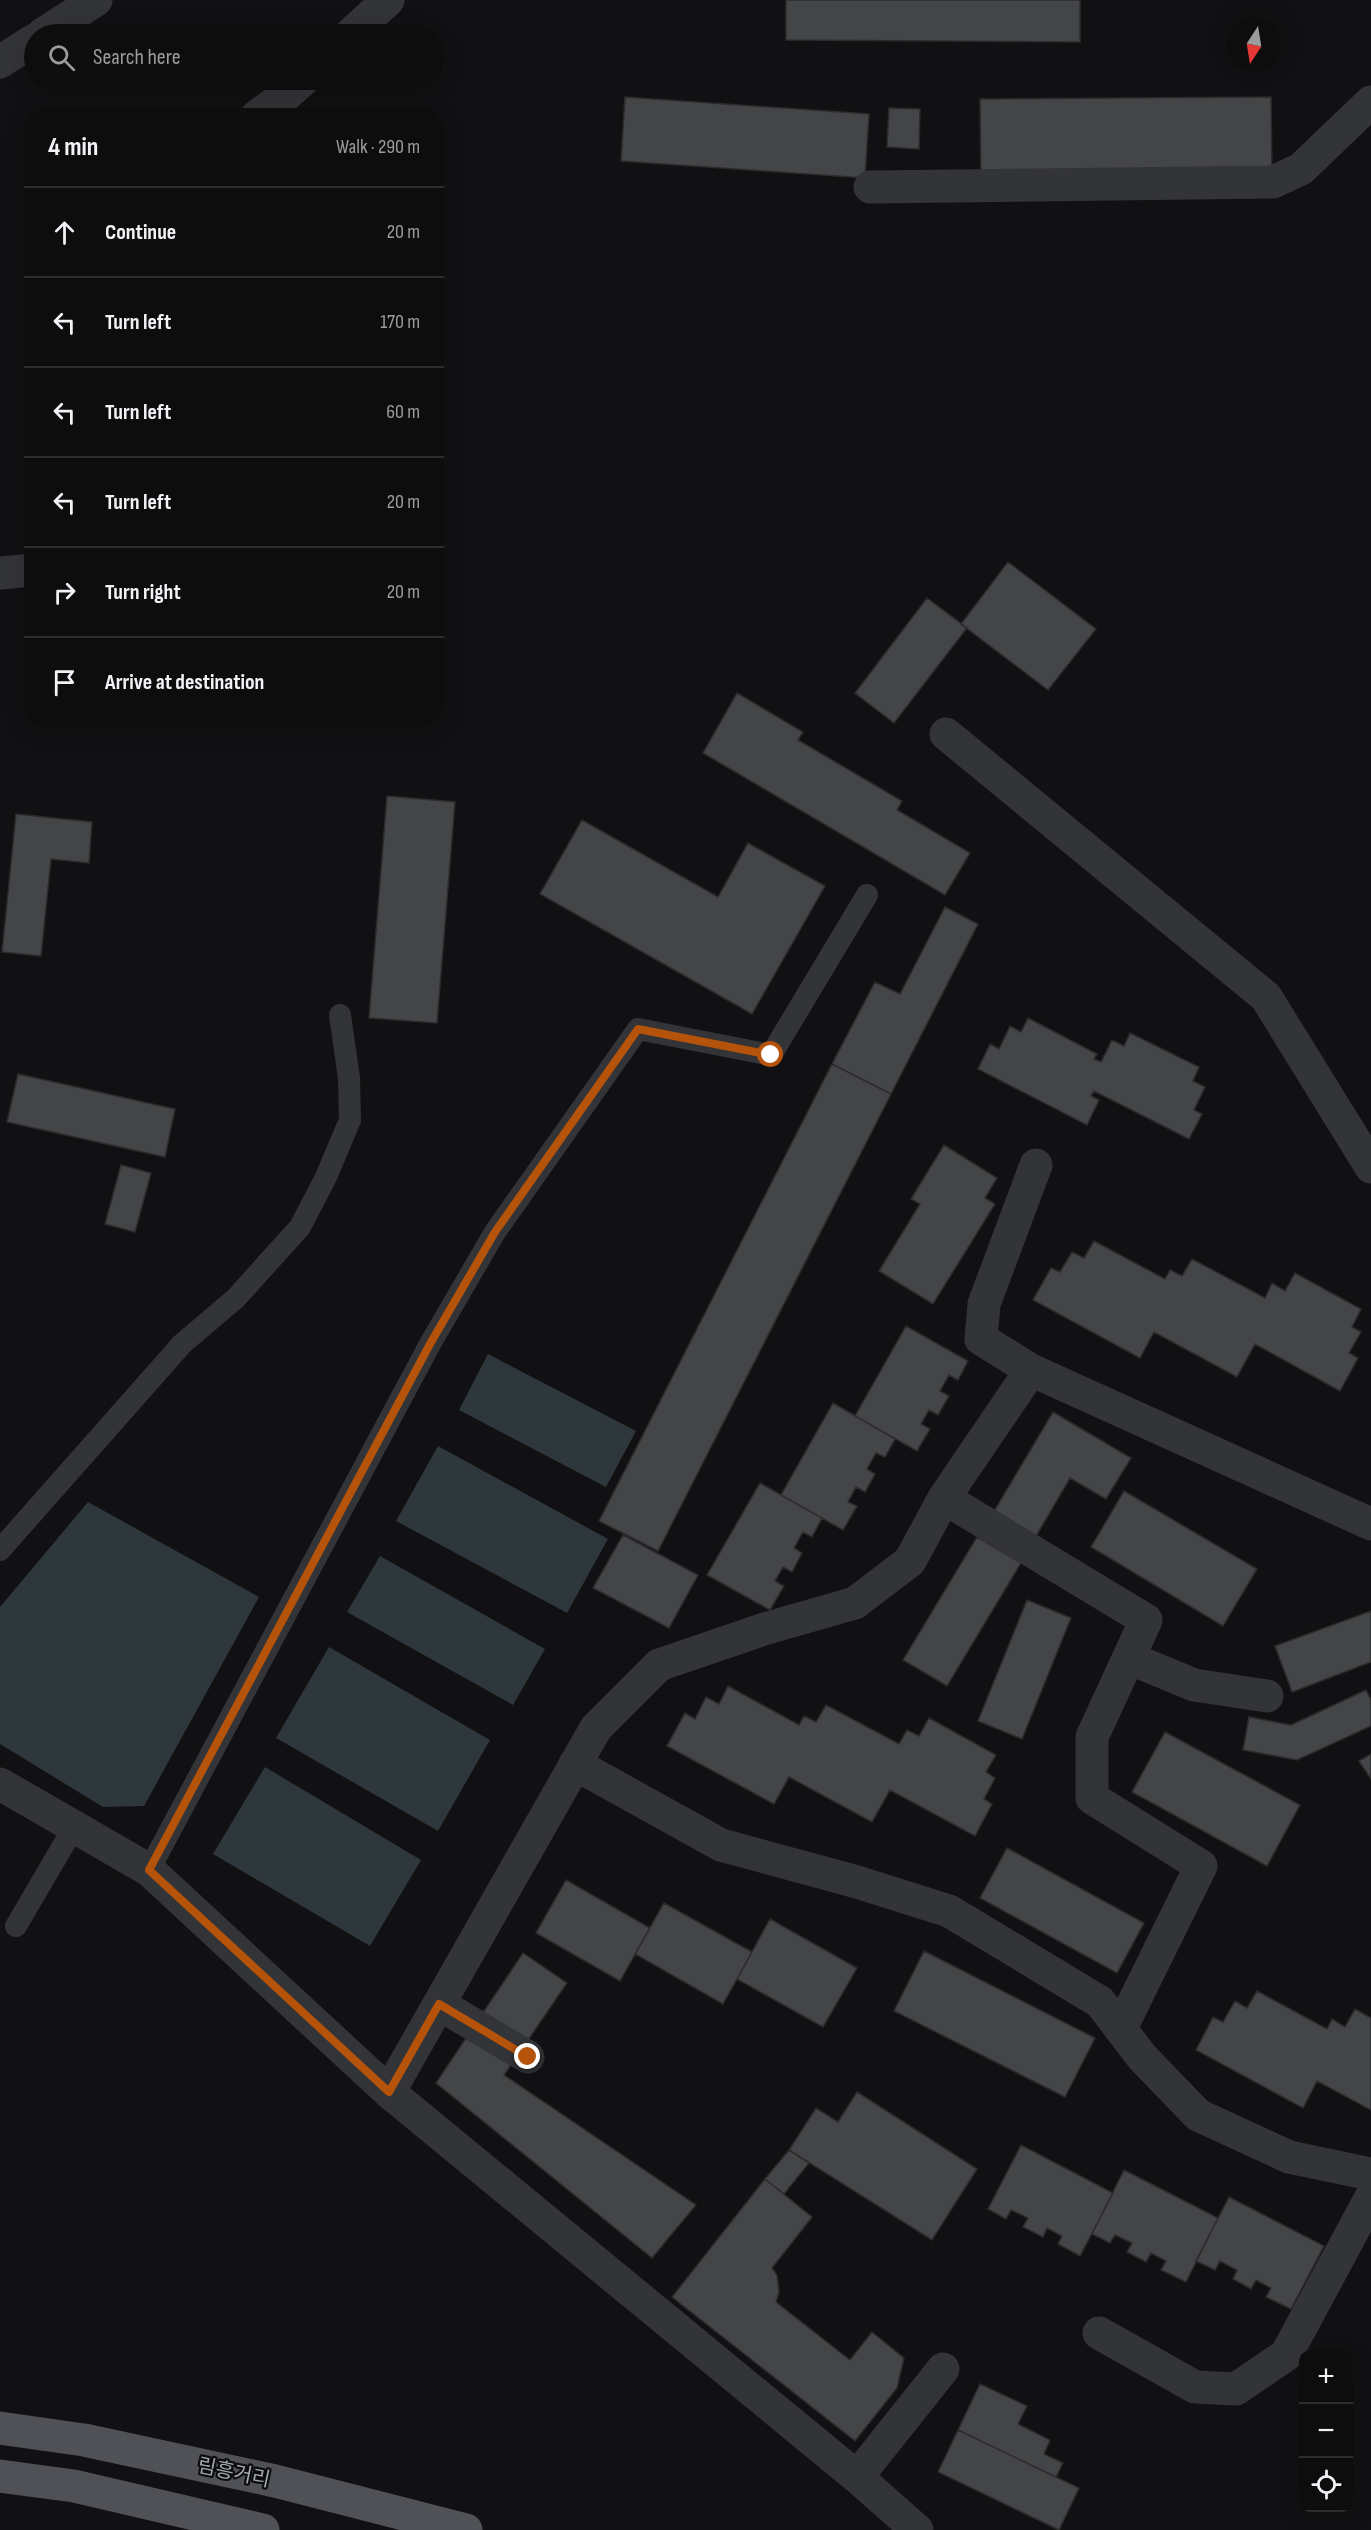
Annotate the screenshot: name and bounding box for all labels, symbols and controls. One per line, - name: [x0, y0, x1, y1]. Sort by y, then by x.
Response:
- north arrow: [1227, 18, 1281, 72]
- search box: [24, 24, 444, 90]
- icon: search: [45, 41, 78, 74]
- text: Search here: [93, 44, 180, 71]
- text: 4 min: [48, 132, 98, 163]
- text: Walk · 290 m: [336, 135, 420, 159]
- icon: ahead: [48, 216, 81, 249]
- text: Continue: [105, 219, 176, 246]
- text: 20 m: [387, 220, 420, 244]
- icon: left: [48, 306, 81, 339]
- text: Turn left: [105, 309, 171, 336]
- text: 170 m: [380, 310, 420, 334]
- icon: left: [48, 396, 81, 429]
- text: Turn left: [105, 399, 171, 426]
- text: 60 m: [386, 400, 420, 424]
- icon: left: [48, 486, 81, 519]
- text: Turn left: [105, 489, 171, 516]
- text: 20 m: [387, 490, 420, 514]
- icon: right: [48, 576, 81, 609]
- text: Turn right: [105, 579, 181, 606]
- text: 20 m: [387, 580, 420, 604]
- icon: arrive: [48, 666, 81, 699]
- text: Arrive at destination: [105, 669, 264, 696]
- route start: [757, 1041, 783, 1067]
- route end: [514, 2043, 540, 2069]
- map controls: [1299, 2350, 1353, 2512]
- button: +: [1299, 2350, 1353, 2404]
- button: −: [1299, 2404, 1353, 2458]
- street label: 림흥거리: [195, 2454, 272, 2492]
- button: locate: [1299, 2458, 1353, 2512]

